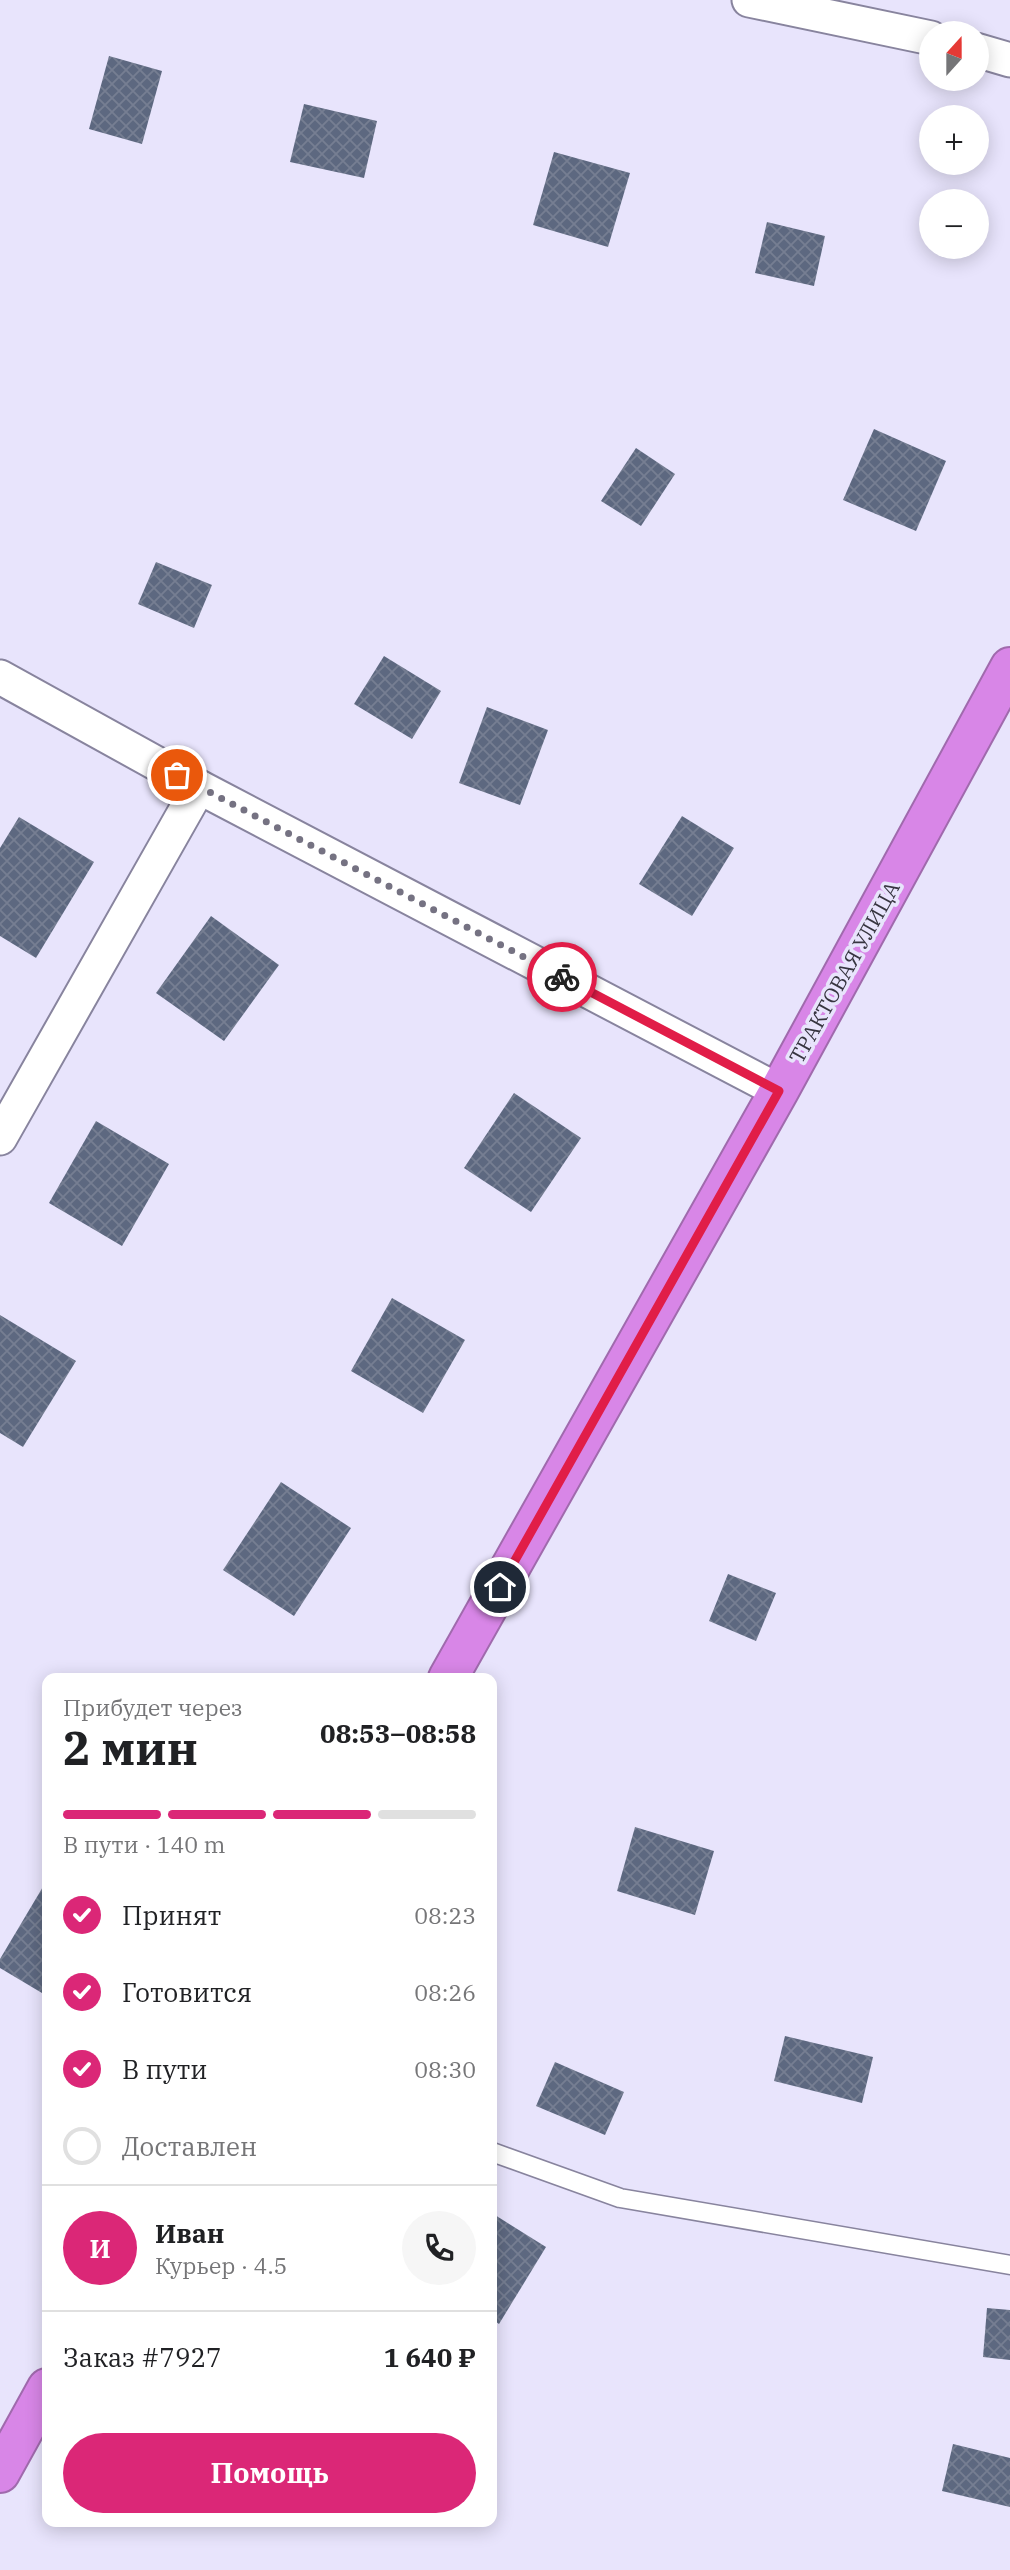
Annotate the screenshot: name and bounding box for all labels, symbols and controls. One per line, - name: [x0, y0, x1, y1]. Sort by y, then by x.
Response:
- north arrow: [919, 21, 989, 91]
- map controls: [919, 21, 989, 259]
- button: +: [919, 105, 989, 175]
- button: −: [919, 189, 989, 259]
- pin: [147, 745, 207, 805]
- icon: bag: [158, 756, 196, 794]
- street label: ТРАКТОВАЯ УЛИЦА: [782, 876, 906, 1068]
- courier: [527, 942, 597, 1012]
- icon: bike: [543, 958, 581, 996]
- pin: [470, 1557, 530, 1617]
- icon: home: [481, 1568, 519, 1606]
- text: Прибудет через: [63, 1692, 243, 1722]
- text: 08:53–08:58: [320, 1716, 476, 1750]
- text: 2 мин: [63, 1718, 198, 1778]
- text: В пути · 140 m: [63, 1829, 225, 1859]
- icon: check: [63, 1896, 101, 1934]
- text: Принят: [122, 1898, 221, 1932]
- text: 08:23: [414, 1900, 476, 1930]
- icon: check: [63, 1973, 101, 2011]
- text: Готовится: [122, 1975, 252, 2009]
- text: 08:26: [414, 1977, 476, 2007]
- icon: check: [63, 2050, 101, 2088]
- text: В пути: [122, 2052, 207, 2086]
- text: 08:30: [414, 2054, 476, 2084]
- text: Доставлен: [122, 2129, 257, 2163]
- button: phone: [402, 2211, 476, 2285]
- text: Иван: [155, 2216, 224, 2250]
- text: И: [89, 2231, 111, 2265]
- text: Курьер · 4.5: [155, 2250, 287, 2280]
- text: Заказ #7927: [63, 2340, 222, 2374]
- text: 1 640 ₽: [384, 2340, 476, 2374]
- button: Помощь: [63, 2433, 476, 2513]

